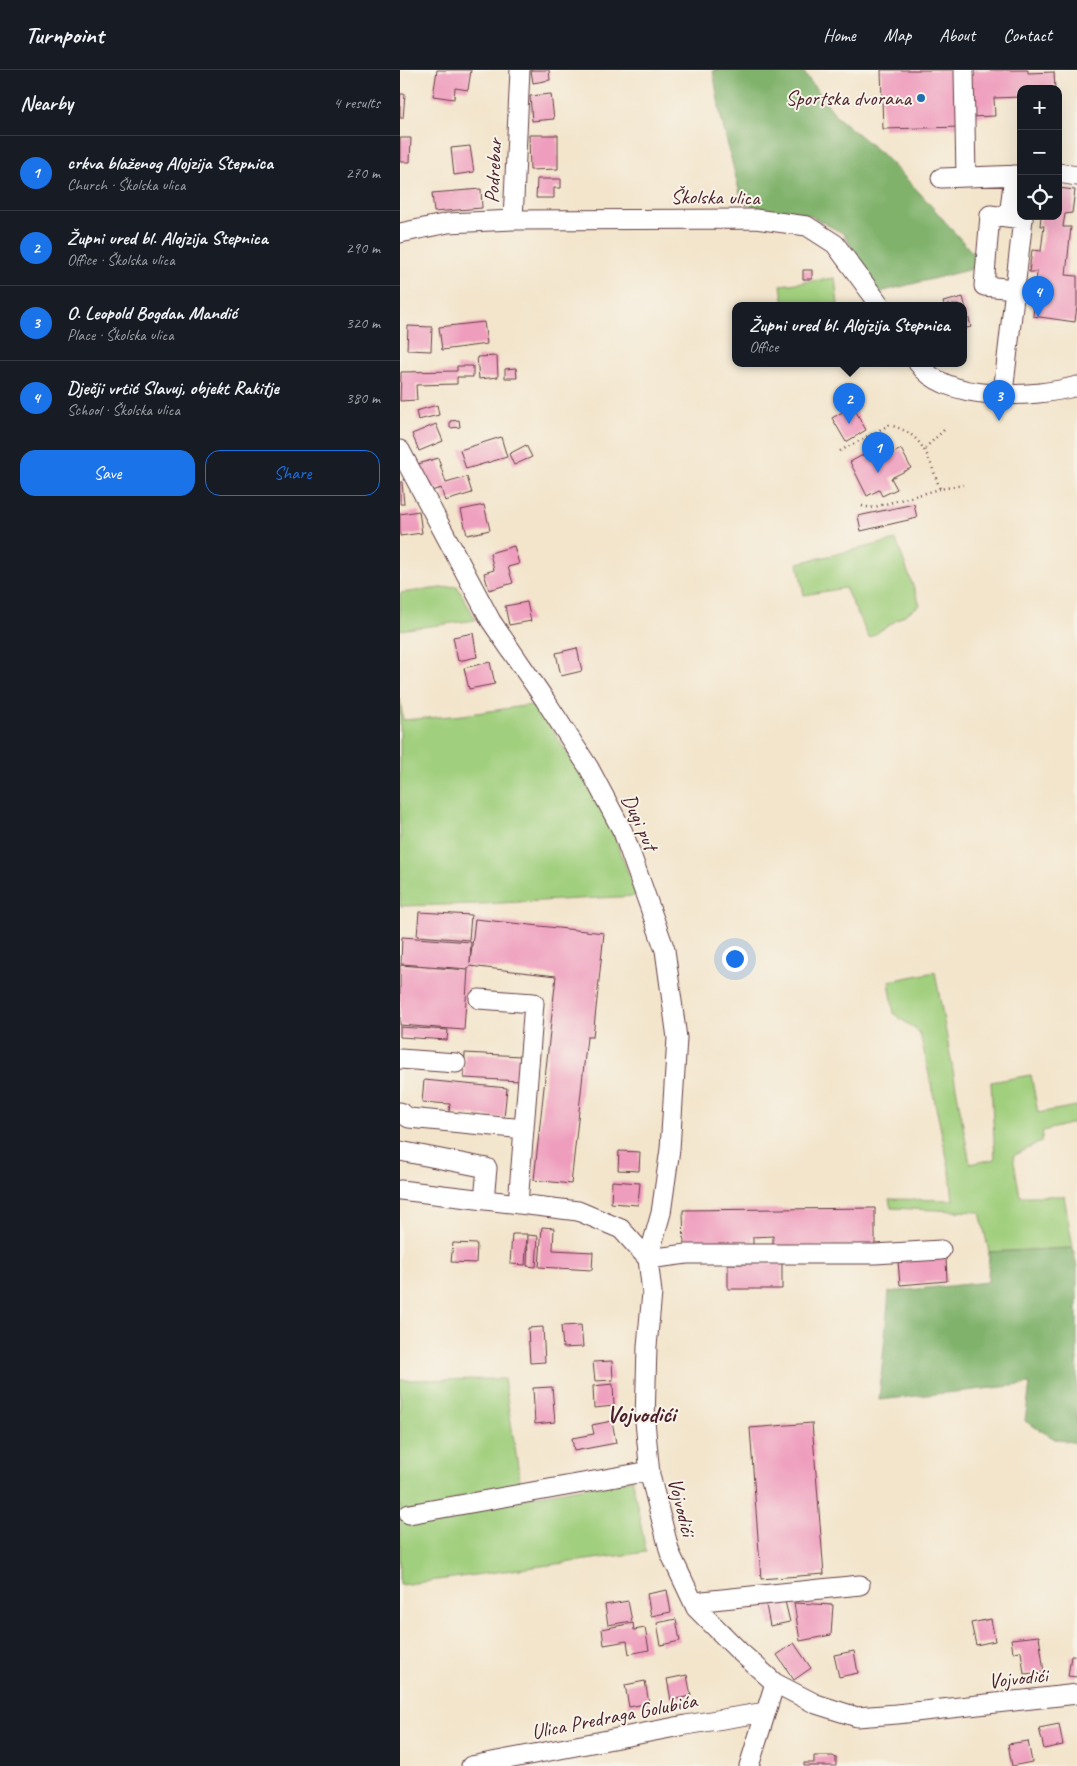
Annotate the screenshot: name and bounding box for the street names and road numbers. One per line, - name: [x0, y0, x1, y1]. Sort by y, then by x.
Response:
- street label: Podrebar: [478, 136, 508, 204]
- street label: Školska ulica: [670, 183, 761, 211]
- street label: Dugi put: [616, 790, 665, 857]
- street label: Vojvodići: [662, 1475, 703, 1542]
- street label: Vojvodići: [987, 1662, 1052, 1694]
- street label: Ulica Predraga Golubića: [529, 1687, 701, 1745]

